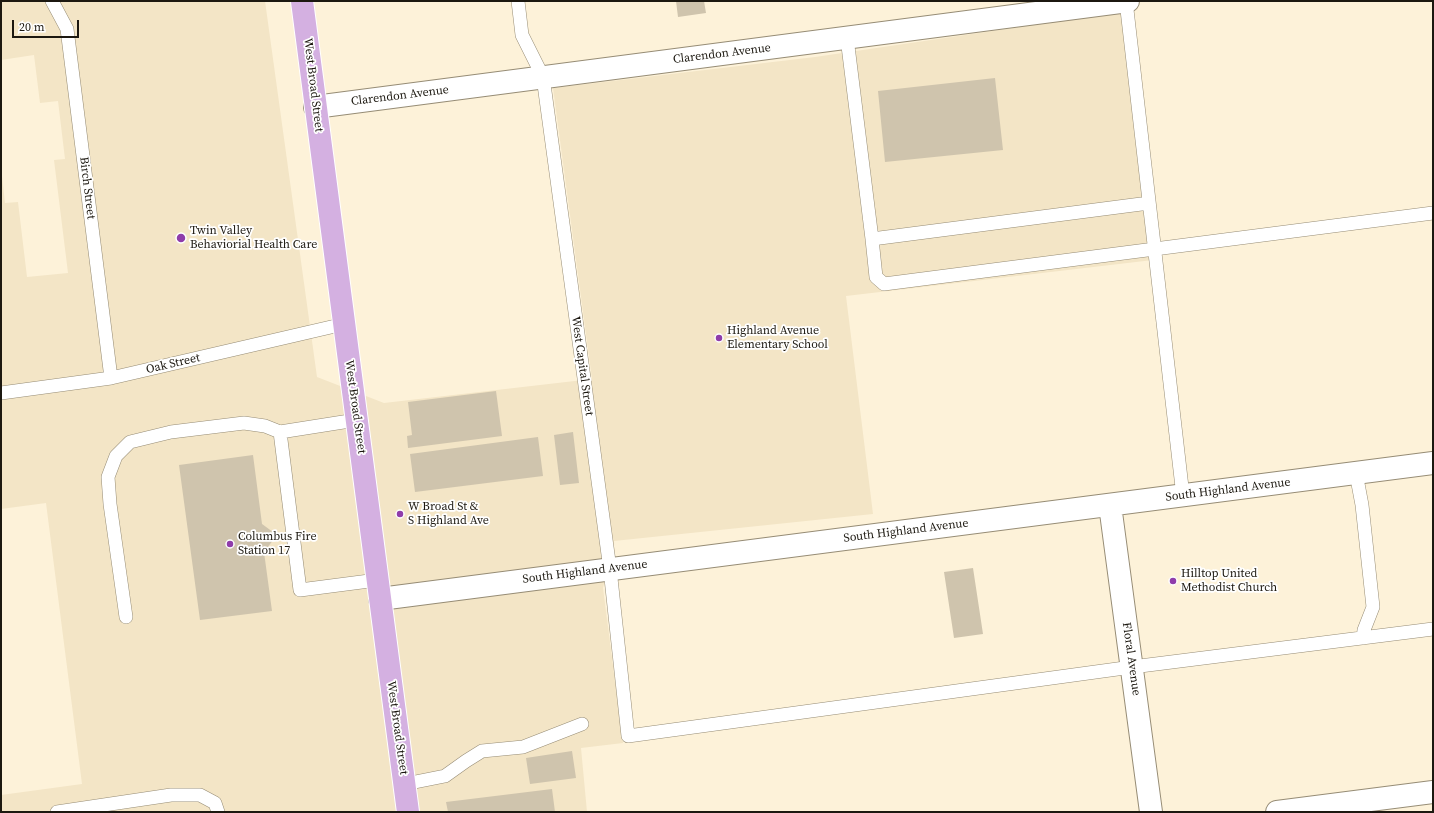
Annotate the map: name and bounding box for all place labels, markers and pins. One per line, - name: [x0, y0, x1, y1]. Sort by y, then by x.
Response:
- place label: Twin Valley Behaviorial Health Care: [190, 224, 317, 252]
- marker: Twin Valley Behaviorial Health Care: [175, 232, 187, 244]
- place label: Highland Avenue Elementary School: [727, 324, 828, 352]
- marker: Highland Avenue Elementary School: [714, 333, 724, 343]
- place label: W Broad St & S Highland Ave: [408, 500, 489, 528]
- marker: W Broad St & S Highland Ave: [395, 509, 405, 519]
- place label: Columbus Fire Station 17: [238, 530, 317, 558]
- marker: Columbus Fire Station 17: [225, 539, 235, 549]
- place label: Hilltop United Methodist Church: [1181, 567, 1277, 595]
- marker: Hilltop United Methodist Church: [1168, 576, 1178, 586]

